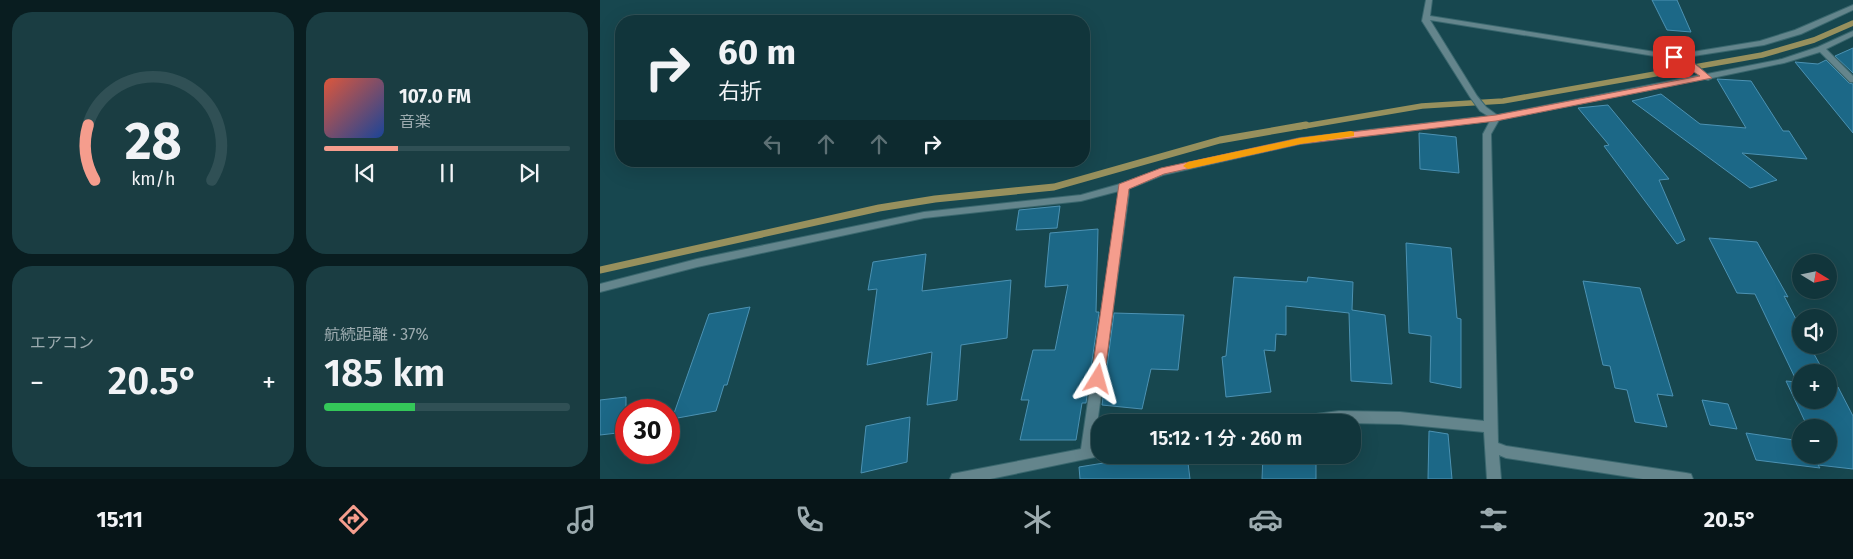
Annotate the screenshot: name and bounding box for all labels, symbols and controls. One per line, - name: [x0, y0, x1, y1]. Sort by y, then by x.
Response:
- text: 60 m: [718, 31, 796, 73]
- icon: right: [635, 35, 700, 100]
- pin: [1653, 36, 1695, 78]
- icon: arrive: [1660, 43, 1688, 71]
- text: 右折: [718, 78, 762, 105]
- text: 107.0 FM: [399, 85, 471, 108]
- text: 28: [124, 110, 182, 173]
- text: 音楽: [399, 112, 431, 131]
- icon: left: [759, 130, 787, 158]
- icon: ahead: [812, 130, 840, 158]
- icon: ahead: [865, 130, 893, 158]
- icon: right: [918, 130, 946, 158]
- icon: previous: [351, 159, 379, 187]
- icon: pause: [433, 159, 461, 187]
- icon: next: [515, 159, 543, 187]
- text: km/h: [131, 168, 175, 190]
- north arrow: [1792, 254, 1838, 299]
- map controls: [1792, 254, 1837, 464]
- button: sound: [1792, 309, 1837, 354]
- text: 航続距離 · 37%: [324, 325, 429, 344]
- text: エアコン: [30, 333, 94, 352]
- text: 185 km: [324, 350, 445, 396]
- position arrow: [1071, 352, 1123, 404]
- text: 20.5°: [108, 358, 198, 404]
- button: +: [1792, 364, 1837, 409]
- text: −: [30, 366, 44, 399]
- text: +: [262, 366, 276, 399]
- speed limit sign: 30: [615, 399, 680, 464]
- button: −: [1792, 419, 1837, 464]
- text: 15:12 · 1 分 · 260 m: [1150, 427, 1302, 450]
- icon: directions: [336, 502, 371, 537]
- icon: music: [564, 502, 599, 537]
- icon: phone: [792, 502, 827, 537]
- icon: climate: [1020, 502, 1055, 537]
- icon: car: [1248, 502, 1283, 537]
- icon: filters: [1476, 502, 1511, 537]
- text: 15:11: [96, 506, 143, 533]
- text: 20.5°: [1704, 506, 1756, 533]

